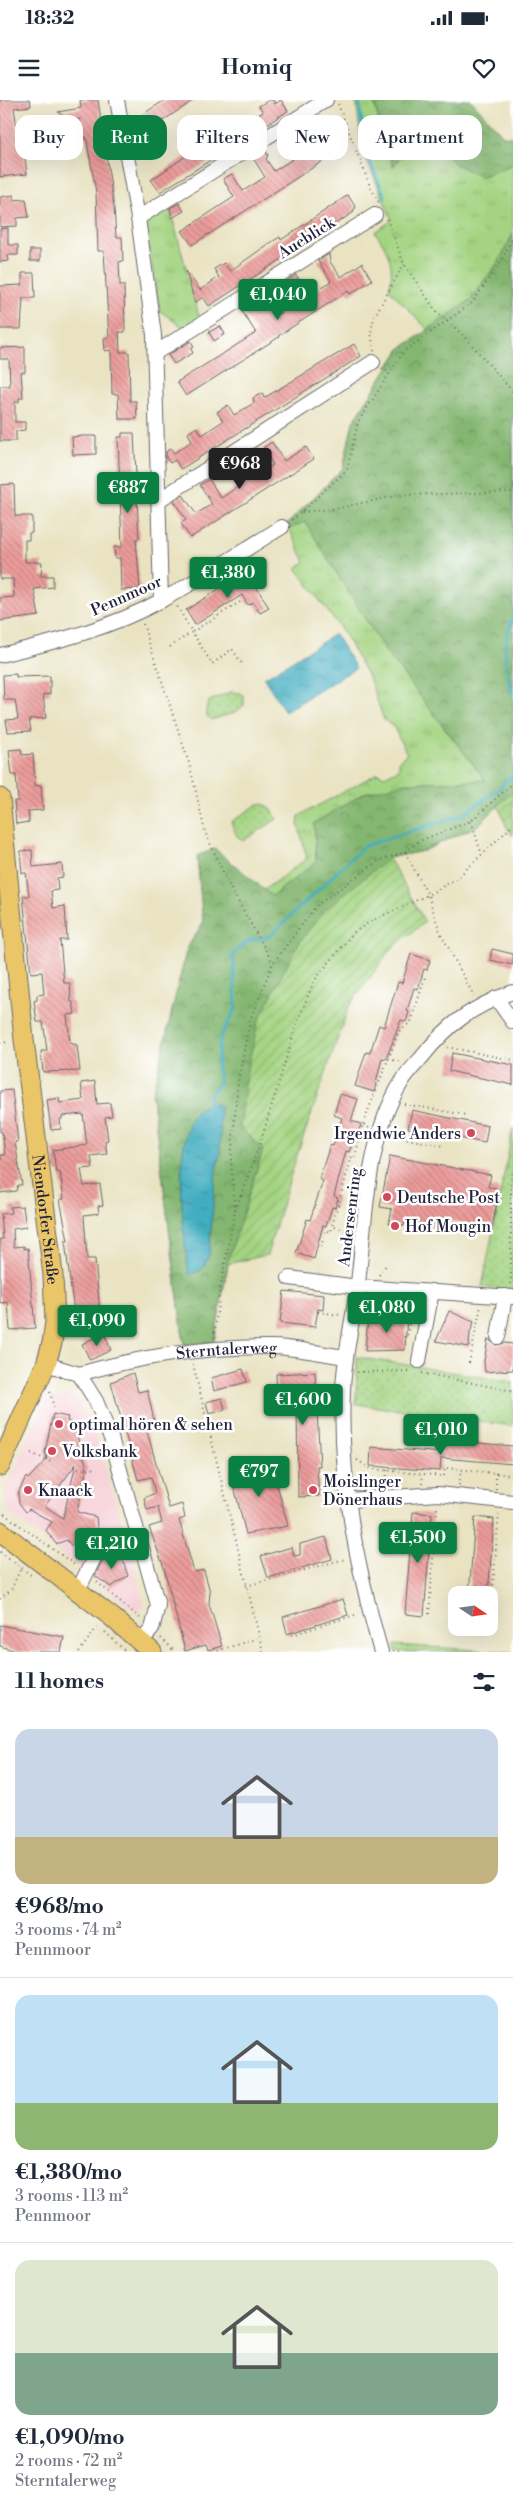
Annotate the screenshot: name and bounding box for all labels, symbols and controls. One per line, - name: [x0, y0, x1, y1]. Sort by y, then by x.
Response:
- text: 18:32: [25, 6, 74, 30]
- icon: menu: [15, 54, 43, 82]
- text: Homiq: [221, 54, 292, 81]
- icon: heart: [470, 54, 498, 82]
- chip: Buy: [15, 115, 83, 160]
- chip: Rent: [93, 115, 167, 160]
- chip: Filters: [177, 115, 267, 160]
- chip: New: [277, 115, 348, 160]
- chip: Apartment: [358, 115, 482, 160]
- street label: Aueblick: [273, 212, 340, 264]
- pin: €1,040: [237, 278, 319, 321]
- text: €1,040: [249, 285, 307, 305]
- pin: €968: [210, 448, 270, 490]
- text: €968: [220, 454, 260, 474]
- pin: €887: [98, 472, 158, 514]
- text: €887: [108, 478, 148, 498]
- pin: €1,380: [187, 556, 269, 599]
- text: €1,380: [201, 563, 255, 583]
- street label: Pennmoor: [88, 571, 165, 621]
- place label: Irgendwie Anders: [334, 1124, 461, 1144]
- marker: Irgendwie Anders: [465, 1127, 477, 1139]
- street label: Niendorfer Straße: [27, 1153, 62, 1285]
- street label: Andersenring: [334, 1166, 366, 1269]
- place label: Deutsche Post: [397, 1188, 500, 1208]
- marker: Deutsche Post: [381, 1191, 393, 1203]
- place label: Hof Mougin: [405, 1217, 491, 1237]
- marker: Hof Mougin: [389, 1220, 401, 1232]
- pin: €1,080: [346, 1292, 428, 1334]
- text: €1,080: [359, 1298, 415, 1318]
- pin: €1,090: [56, 1304, 138, 1347]
- text: €1,090: [69, 1311, 125, 1331]
- street label: Sterntalerweg: [175, 1338, 278, 1364]
- pin: €1,600: [262, 1384, 344, 1426]
- text: €1,600: [275, 1390, 331, 1410]
- pin: €1,010: [400, 1414, 482, 1456]
- place label: optimal hören & sehen: [69, 1415, 233, 1435]
- marker: optimal hören & sehen: [53, 1418, 65, 1430]
- text: €1,010: [414, 1420, 468, 1440]
- place label: Volksbank: [61, 1442, 138, 1462]
- marker: Volksbank: [46, 1445, 58, 1457]
- pin: €797: [229, 1456, 289, 1498]
- text: €797: [239, 1462, 279, 1482]
- place label: Moislinger Dönerhaus: [323, 1472, 402, 1510]
- place label: Knaack: [38, 1481, 93, 1501]
- marker: Knaack: [22, 1484, 34, 1496]
- marker: Moislinger Dönerhaus: [307, 1484, 319, 1496]
- pin: €1,500: [377, 1522, 459, 1564]
- pin: €1,210: [71, 1528, 153, 1570]
- text: €1,500: [390, 1528, 446, 1548]
- text: €1,210: [86, 1534, 138, 1554]
- north arrow: [448, 1586, 498, 1636]
- map controls: [448, 1586, 498, 1636]
- icon: filters: [470, 1668, 498, 1696]
- text: 11 homes: [15, 1669, 104, 1695]
- icon: home: [212, 1762, 302, 1852]
- text: €968/mo: [15, 1894, 104, 1920]
- text: 3 rooms · 74 m²: [15, 1920, 122, 1940]
- text: Pennmoor: [15, 1940, 91, 1960]
- icon: home: [212, 2027, 302, 2117]
- text: €1,380/mo: [15, 2160, 122, 2186]
- text: 3 rooms · 113 m²: [15, 2186, 128, 2206]
- text: Pennmoor: [15, 2206, 91, 2226]
- icon: home: [212, 2292, 302, 2382]
- text: €1,090/mo: [15, 2425, 125, 2451]
- text: 2 rooms · 72 m²: [15, 2451, 122, 2471]
- text: Sterntalerweg: [15, 2471, 116, 2491]

